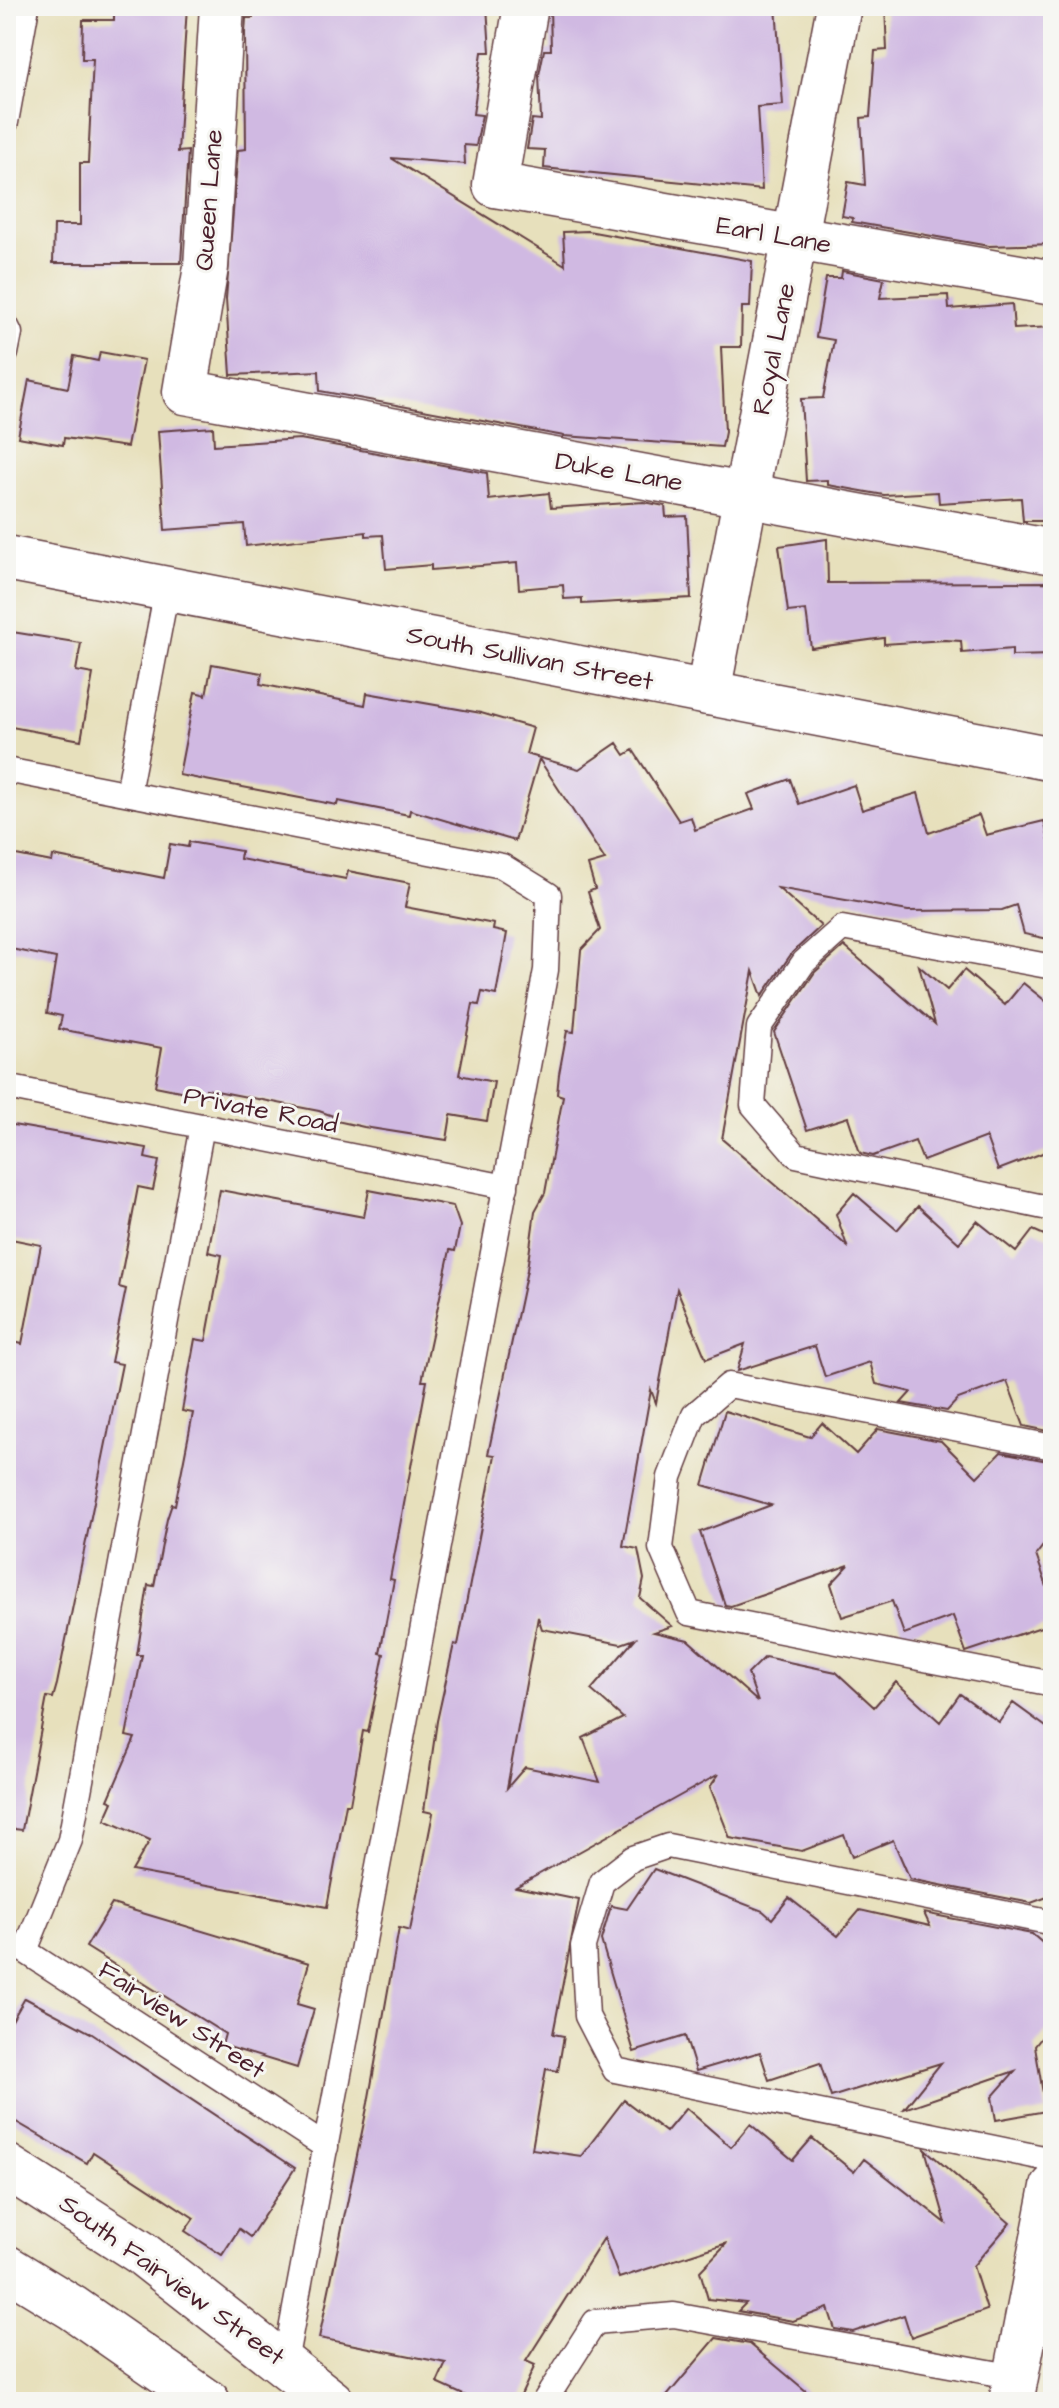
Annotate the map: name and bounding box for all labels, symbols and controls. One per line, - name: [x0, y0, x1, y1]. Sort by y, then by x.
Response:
- street label: Queen Lane: [186, 128, 232, 272]
- street label: Earl Lane: [714, 207, 834, 263]
- street label: Royal Lane: [744, 280, 806, 418]
- street label: Duke Lane: [552, 443, 686, 501]
- street label: South Sullivan Street: [404, 616, 657, 700]
- street label: Private Road: [181, 1077, 341, 1143]
- street label: Fairview Street: [91, 1952, 273, 2088]
- street label: South Fairview Street: [52, 2186, 293, 2374]

